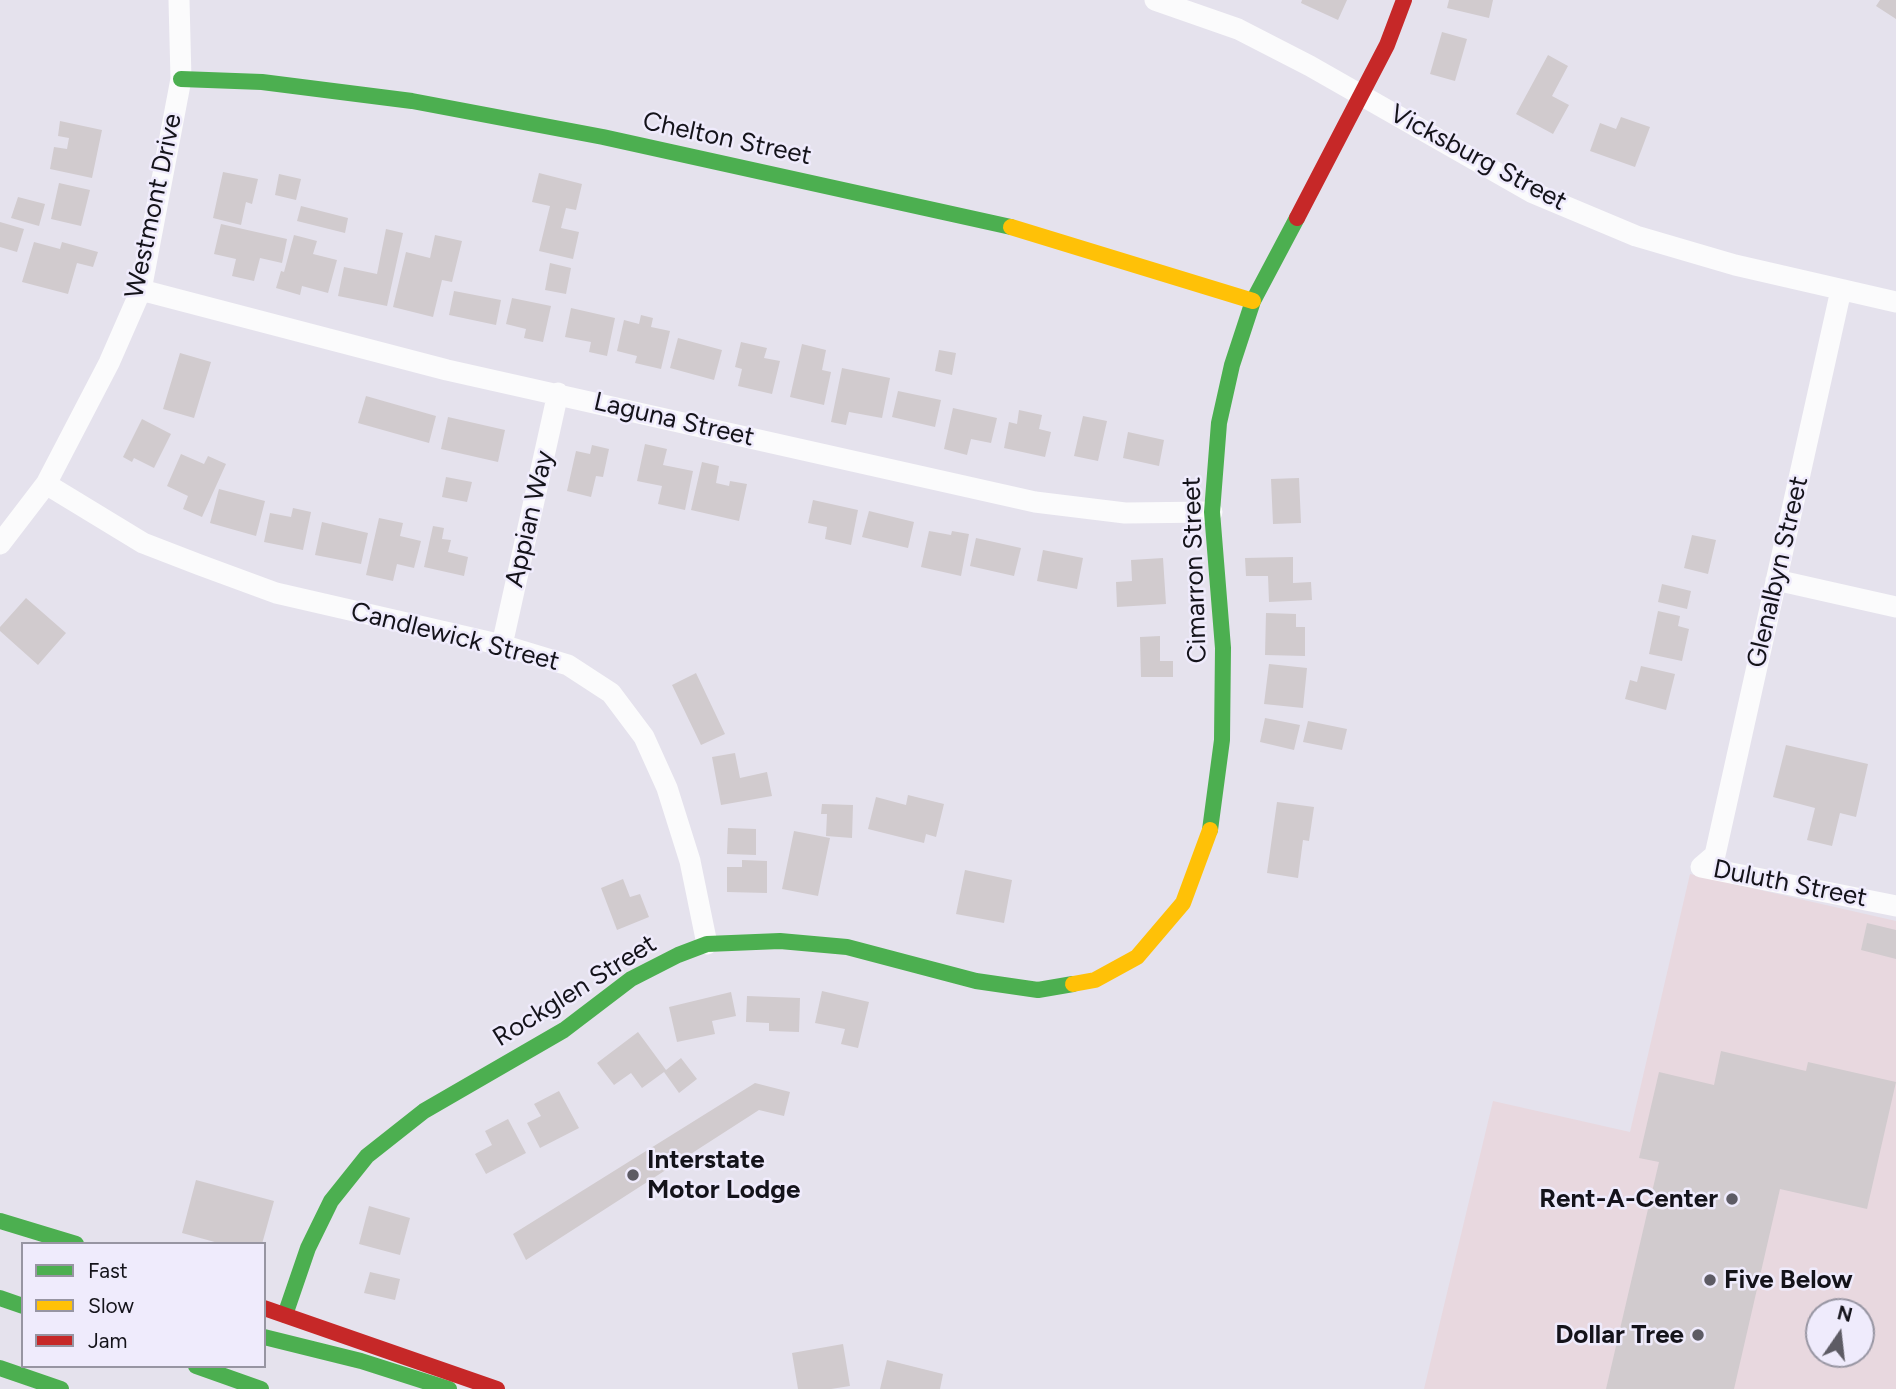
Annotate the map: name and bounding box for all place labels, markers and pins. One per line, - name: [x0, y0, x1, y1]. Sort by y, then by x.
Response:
- place label: Interstate Motor Lodge: [647, 1144, 800, 1206]
- marker: Interstate Motor Lodge: [625, 1167, 641, 1183]
- place label: Rent-A-Center: [1539, 1183, 1718, 1215]
- marker: Rent-A-Center: [1724, 1191, 1740, 1207]
- place label: Five Below: [1724, 1264, 1853, 1296]
- marker: Five Below: [1702, 1272, 1718, 1288]
- place label: Dollar Tree: [1555, 1319, 1684, 1351]
- marker: Dollar Tree: [1690, 1327, 1706, 1343]

